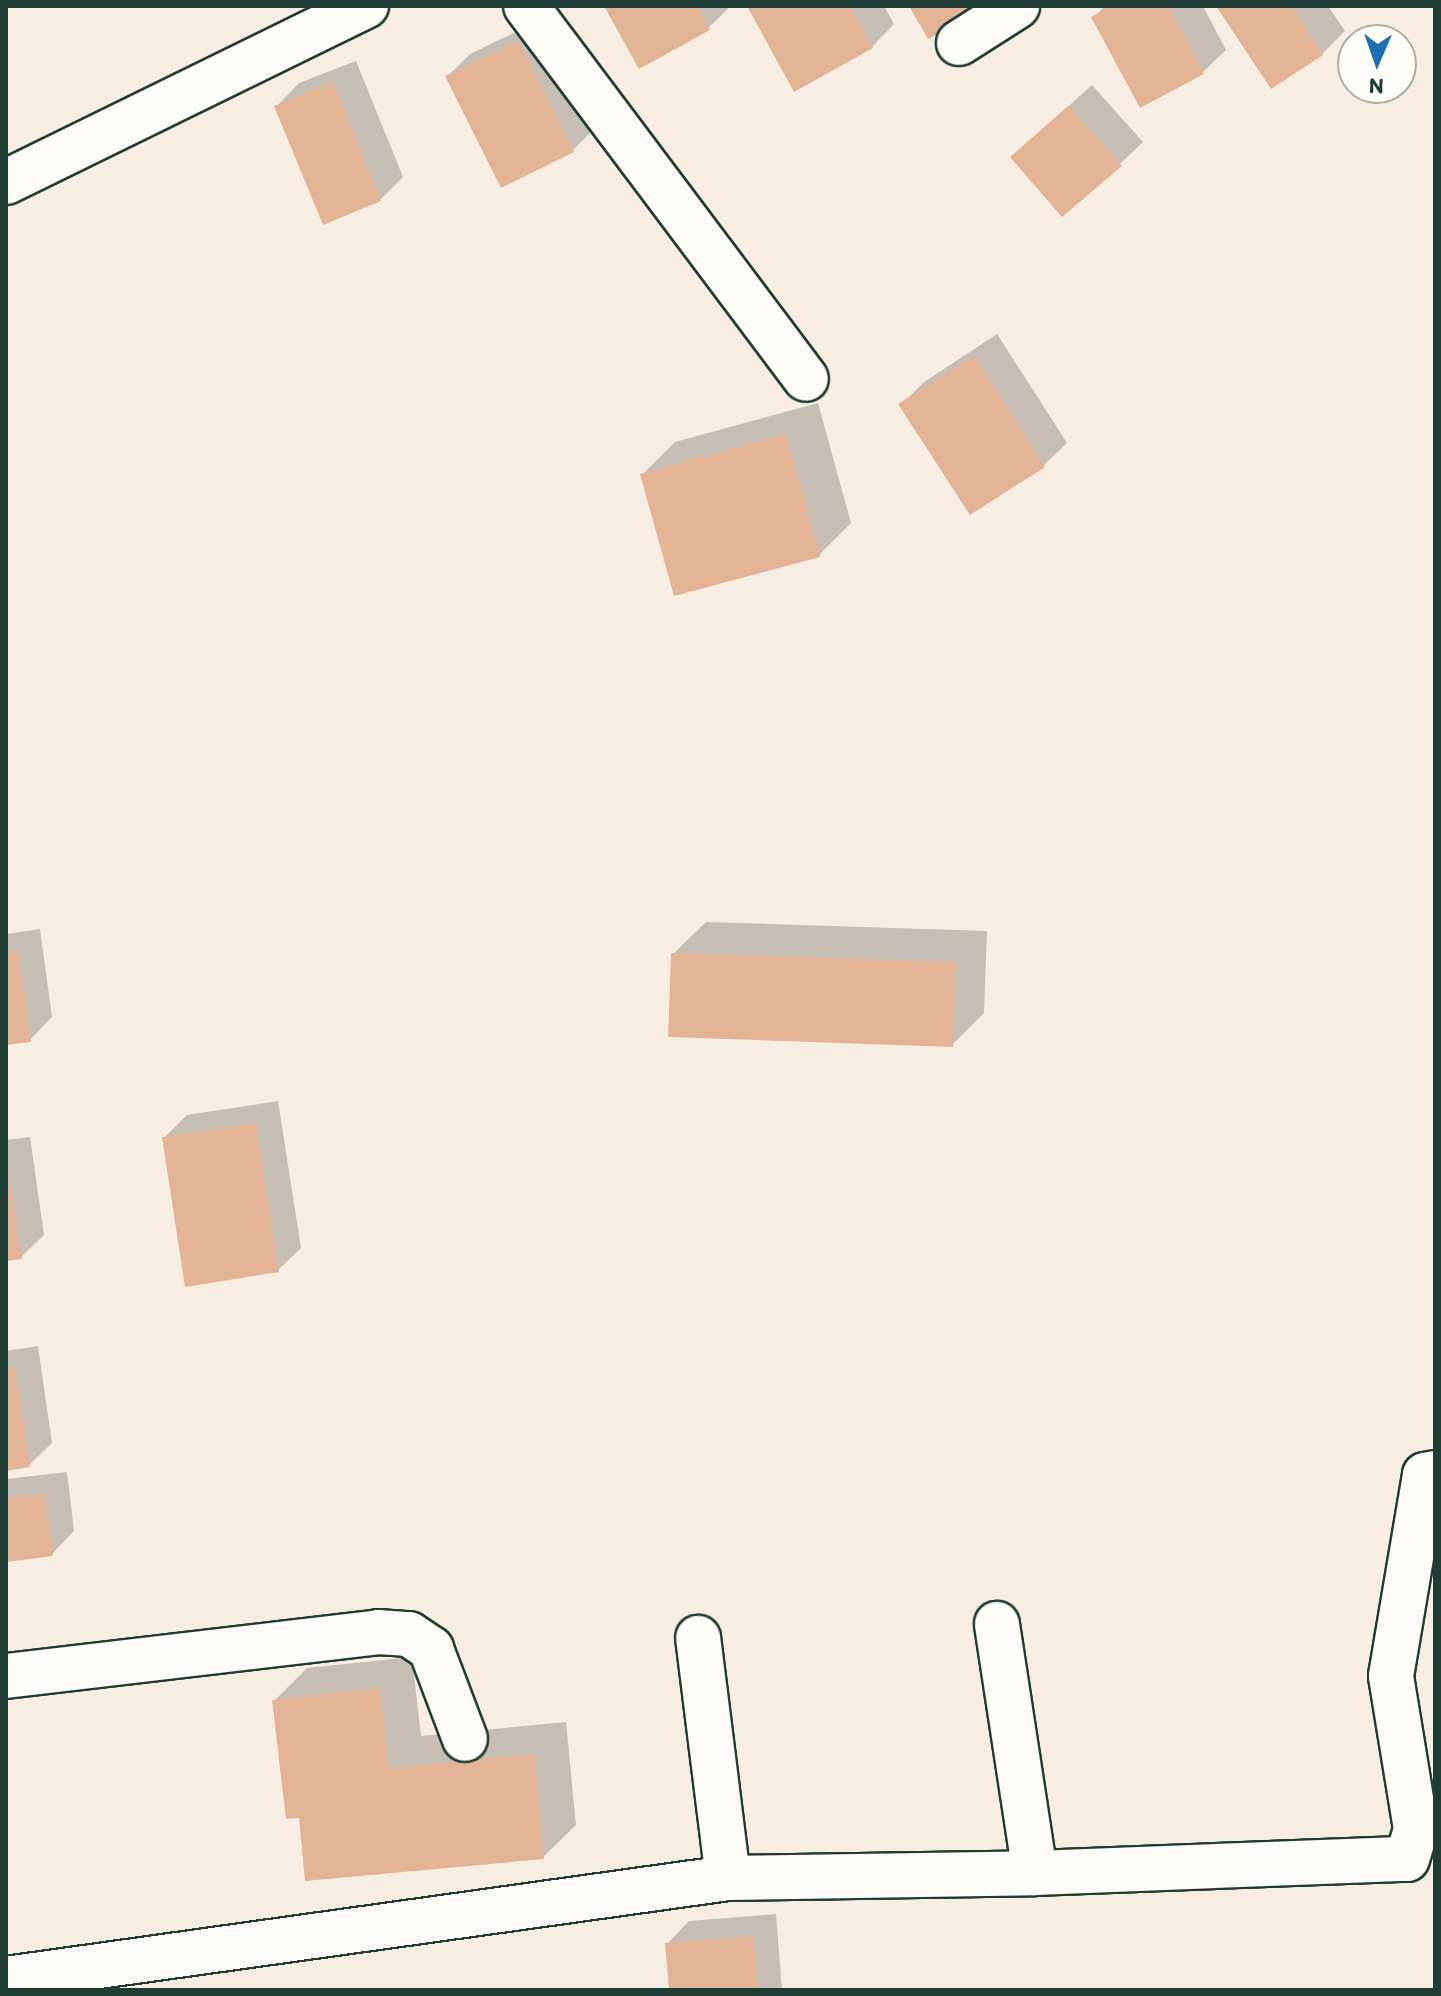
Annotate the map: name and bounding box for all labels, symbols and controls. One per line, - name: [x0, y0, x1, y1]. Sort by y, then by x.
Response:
- north arrow: [1337, 24, 1417, 104]
- text: N: [1368, 73, 1384, 100]

